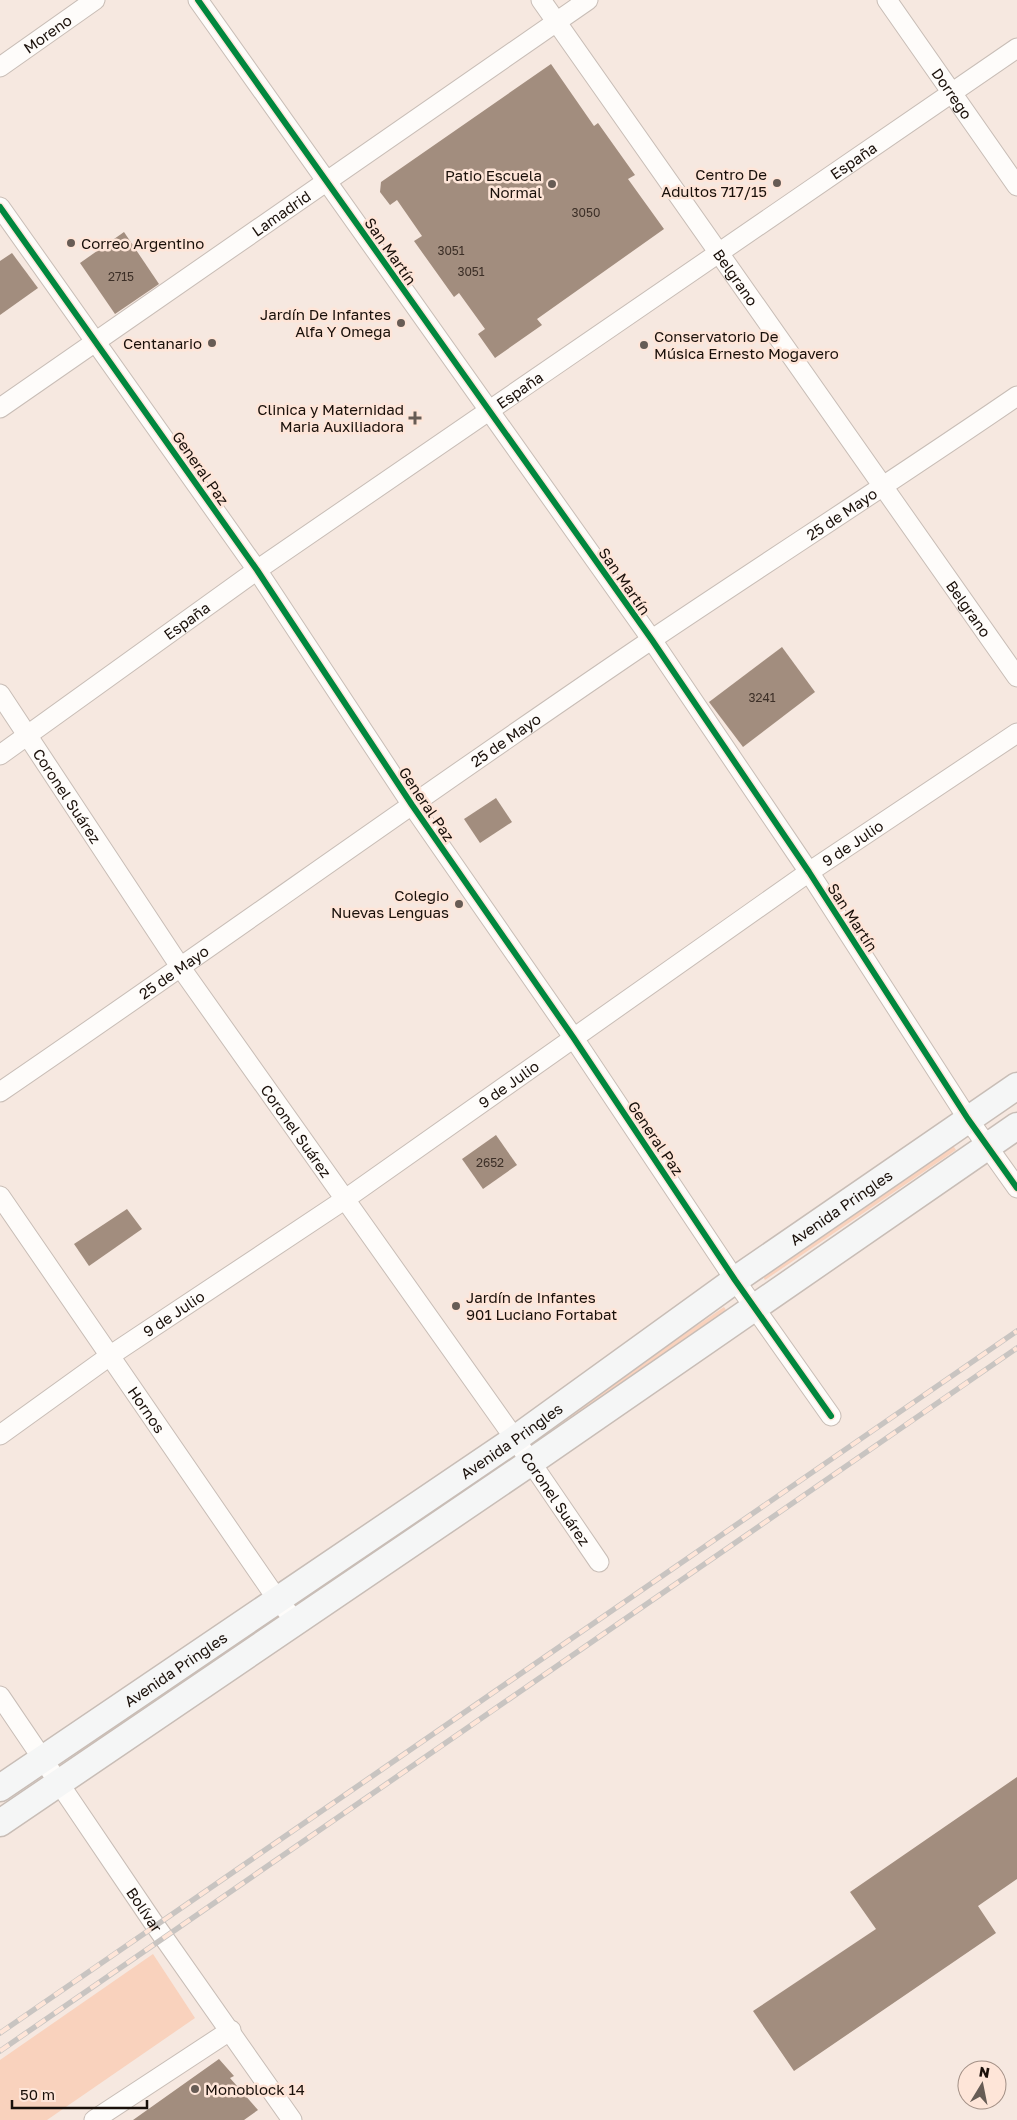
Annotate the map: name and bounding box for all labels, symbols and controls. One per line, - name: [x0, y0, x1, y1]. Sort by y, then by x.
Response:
- street label: Moreno: [20, 10, 75, 57]
- street label: Dorrego: [928, 64, 976, 122]
- street label: España: [826, 138, 880, 183]
- place label: Centro De Adultos 717/15: [661, 165, 767, 200]
- place label: Patio Escuela Normal: [445, 166, 542, 201]
- marker: Centro De Adultos 717/15: [771, 177, 783, 189]
- marker: Patio Escuela Normal: [546, 178, 558, 190]
- street label: Lamadrid: [248, 186, 314, 240]
- house number: 3050: [572, 205, 600, 220]
- street label: San Martín: [361, 214, 421, 288]
- place label: Correo Argentino: [81, 234, 204, 252]
- marker: Correo Argentino: [65, 237, 77, 249]
- house number: 3051: [437, 243, 465, 258]
- street label: Belgrano: [710, 246, 762, 309]
- house number: 3051: [457, 264, 485, 279]
- house number: 2715: [108, 269, 134, 284]
- place label: Jardín De Infantes Alfa Y Omega: [260, 305, 391, 340]
- marker: Jardín De Infantes Alfa Y Omega: [395, 317, 407, 329]
- place label: Conservatorio De Música Ernesto Mogavero: [654, 327, 839, 362]
- place label: Centanario: [123, 334, 202, 352]
- marker: Centanario: [206, 337, 218, 349]
- marker: Conservatorio De Música Ernesto Mogavero: [638, 339, 650, 351]
- street label: España: [493, 367, 546, 412]
- place label: Clinica y Maternidad Maria Auxiliadora: [257, 400, 404, 435]
- marker: Clinica y Maternidad Maria Auxiliadora: [408, 411, 422, 425]
- street label: General Paz: [169, 428, 233, 509]
- street label: 25 de Mayo: [803, 484, 880, 544]
- street label: San Martín: [595, 544, 655, 618]
- street label: Belgrano: [943, 577, 995, 640]
- street label: España: [160, 598, 213, 643]
- house number: 3241: [748, 690, 776, 705]
- street label: 25 de Mayo: [467, 709, 544, 770]
- street label: Coronel Suárez: [30, 745, 105, 847]
- street label: General Paz: [396, 763, 459, 845]
- street label: 9 de Julio: [818, 816, 886, 870]
- street label: San Martín: [824, 879, 882, 955]
- place label: Colegio Nuevas Lenguas: [331, 886, 449, 921]
- marker: Colegio Nuevas Lenguas: [453, 898, 465, 910]
- street label: 25 de Mayo: [135, 941, 212, 1003]
- street label: 9 de Julio: [475, 1056, 542, 1111]
- street label: Coronel Suárez: [257, 1081, 336, 1181]
- street label: General Paz: [625, 1097, 688, 1179]
- house number: 2652: [476, 1155, 504, 1170]
- street label: Avenida Pringles: [786, 1166, 895, 1249]
- street label: 9 de Julio: [140, 1287, 208, 1340]
- place label: Jardín de Infantes 901 Luciano Fortabat: [466, 1288, 617, 1323]
- marker: Jardín de Infantes 901 Luciano Fortabat: [450, 1300, 462, 1312]
- street label: Hornos: [124, 1383, 169, 1436]
- street label: Avenida Pringles: [457, 1399, 566, 1482]
- street label: Coronel Suárez: [517, 1448, 594, 1549]
- street label: Avenida Pringles: [121, 1628, 230, 1710]
- street label: Bolívar: [123, 1884, 166, 1936]
- north arrow: [957, 2060, 1007, 2110]
- text: N: [978, 2062, 991, 2081]
- scale bar: [12, 2078, 148, 2110]
- place label: Monoblock 14: [205, 2080, 305, 2098]
- marker: Monoblock 14: [189, 2083, 201, 2095]
- text: 50 m: [20, 2085, 55, 2103]

